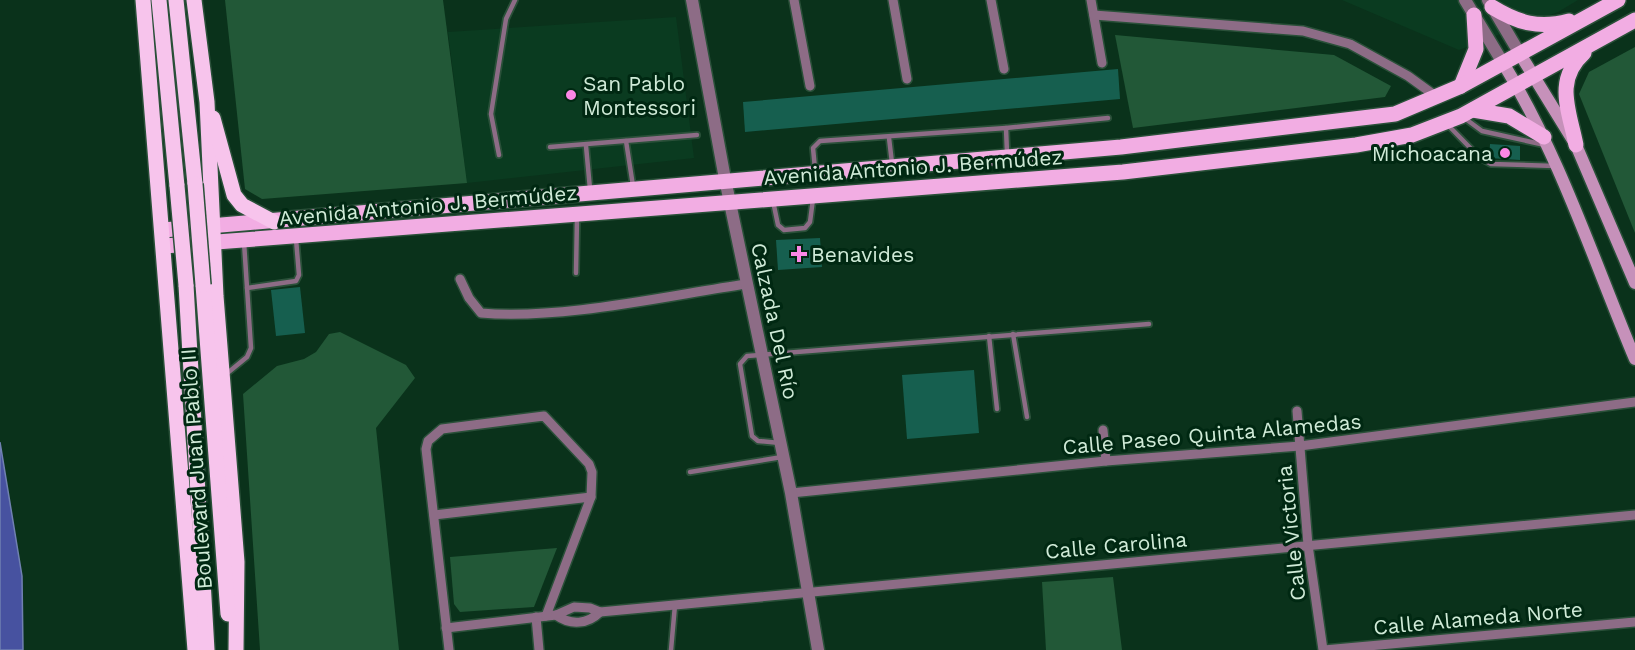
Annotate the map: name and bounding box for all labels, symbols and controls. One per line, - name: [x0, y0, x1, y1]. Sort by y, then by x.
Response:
- place label: San Pablo Montessori: [583, 71, 696, 120]
- marker: San Pablo Montessori: [564, 88, 578, 102]
- place label: Michoacana: [1372, 141, 1493, 166]
- street label: Avenida Antonio J. Bermúdez: [763, 144, 1063, 190]
- marker: Michoacana: [1498, 146, 1512, 160]
- street label: Avenida Antonio J. Bermúdez: [278, 179, 578, 231]
- street label: Calzada Del Río: [746, 240, 804, 402]
- place label: Benavides: [811, 242, 914, 267]
- marker: Benavides: [792, 247, 806, 261]
- street label: Boulevard Juan Pablo II: [175, 348, 217, 590]
- street label: Calle Paseo Quinta Alamedas: [1061, 408, 1363, 460]
- street label: Calle Victoria: [1271, 464, 1311, 602]
- street label: Calle Carolina: [1044, 526, 1188, 564]
- street label: Calle Alameda Norte: [1372, 596, 1584, 640]

